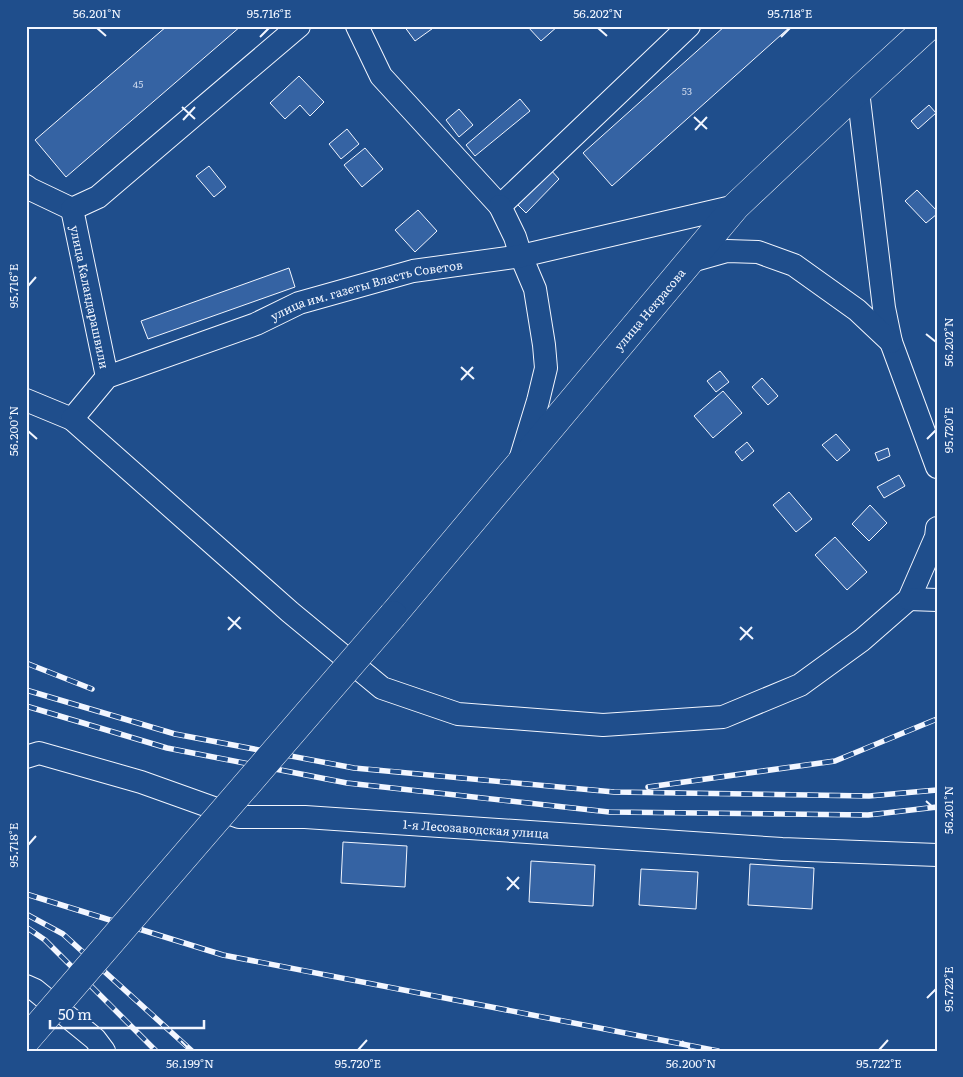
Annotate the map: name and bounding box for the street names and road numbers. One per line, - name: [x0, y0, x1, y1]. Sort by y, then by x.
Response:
- street label: улица Каландарашвили: [66, 224, 114, 370]
- street label: улица им. газеты Власть Советов: [267, 255, 464, 325]
- street label: улица Некрасова: [609, 264, 690, 354]
- street label: 1-я Лесозаводская улица: [402, 815, 550, 842]

